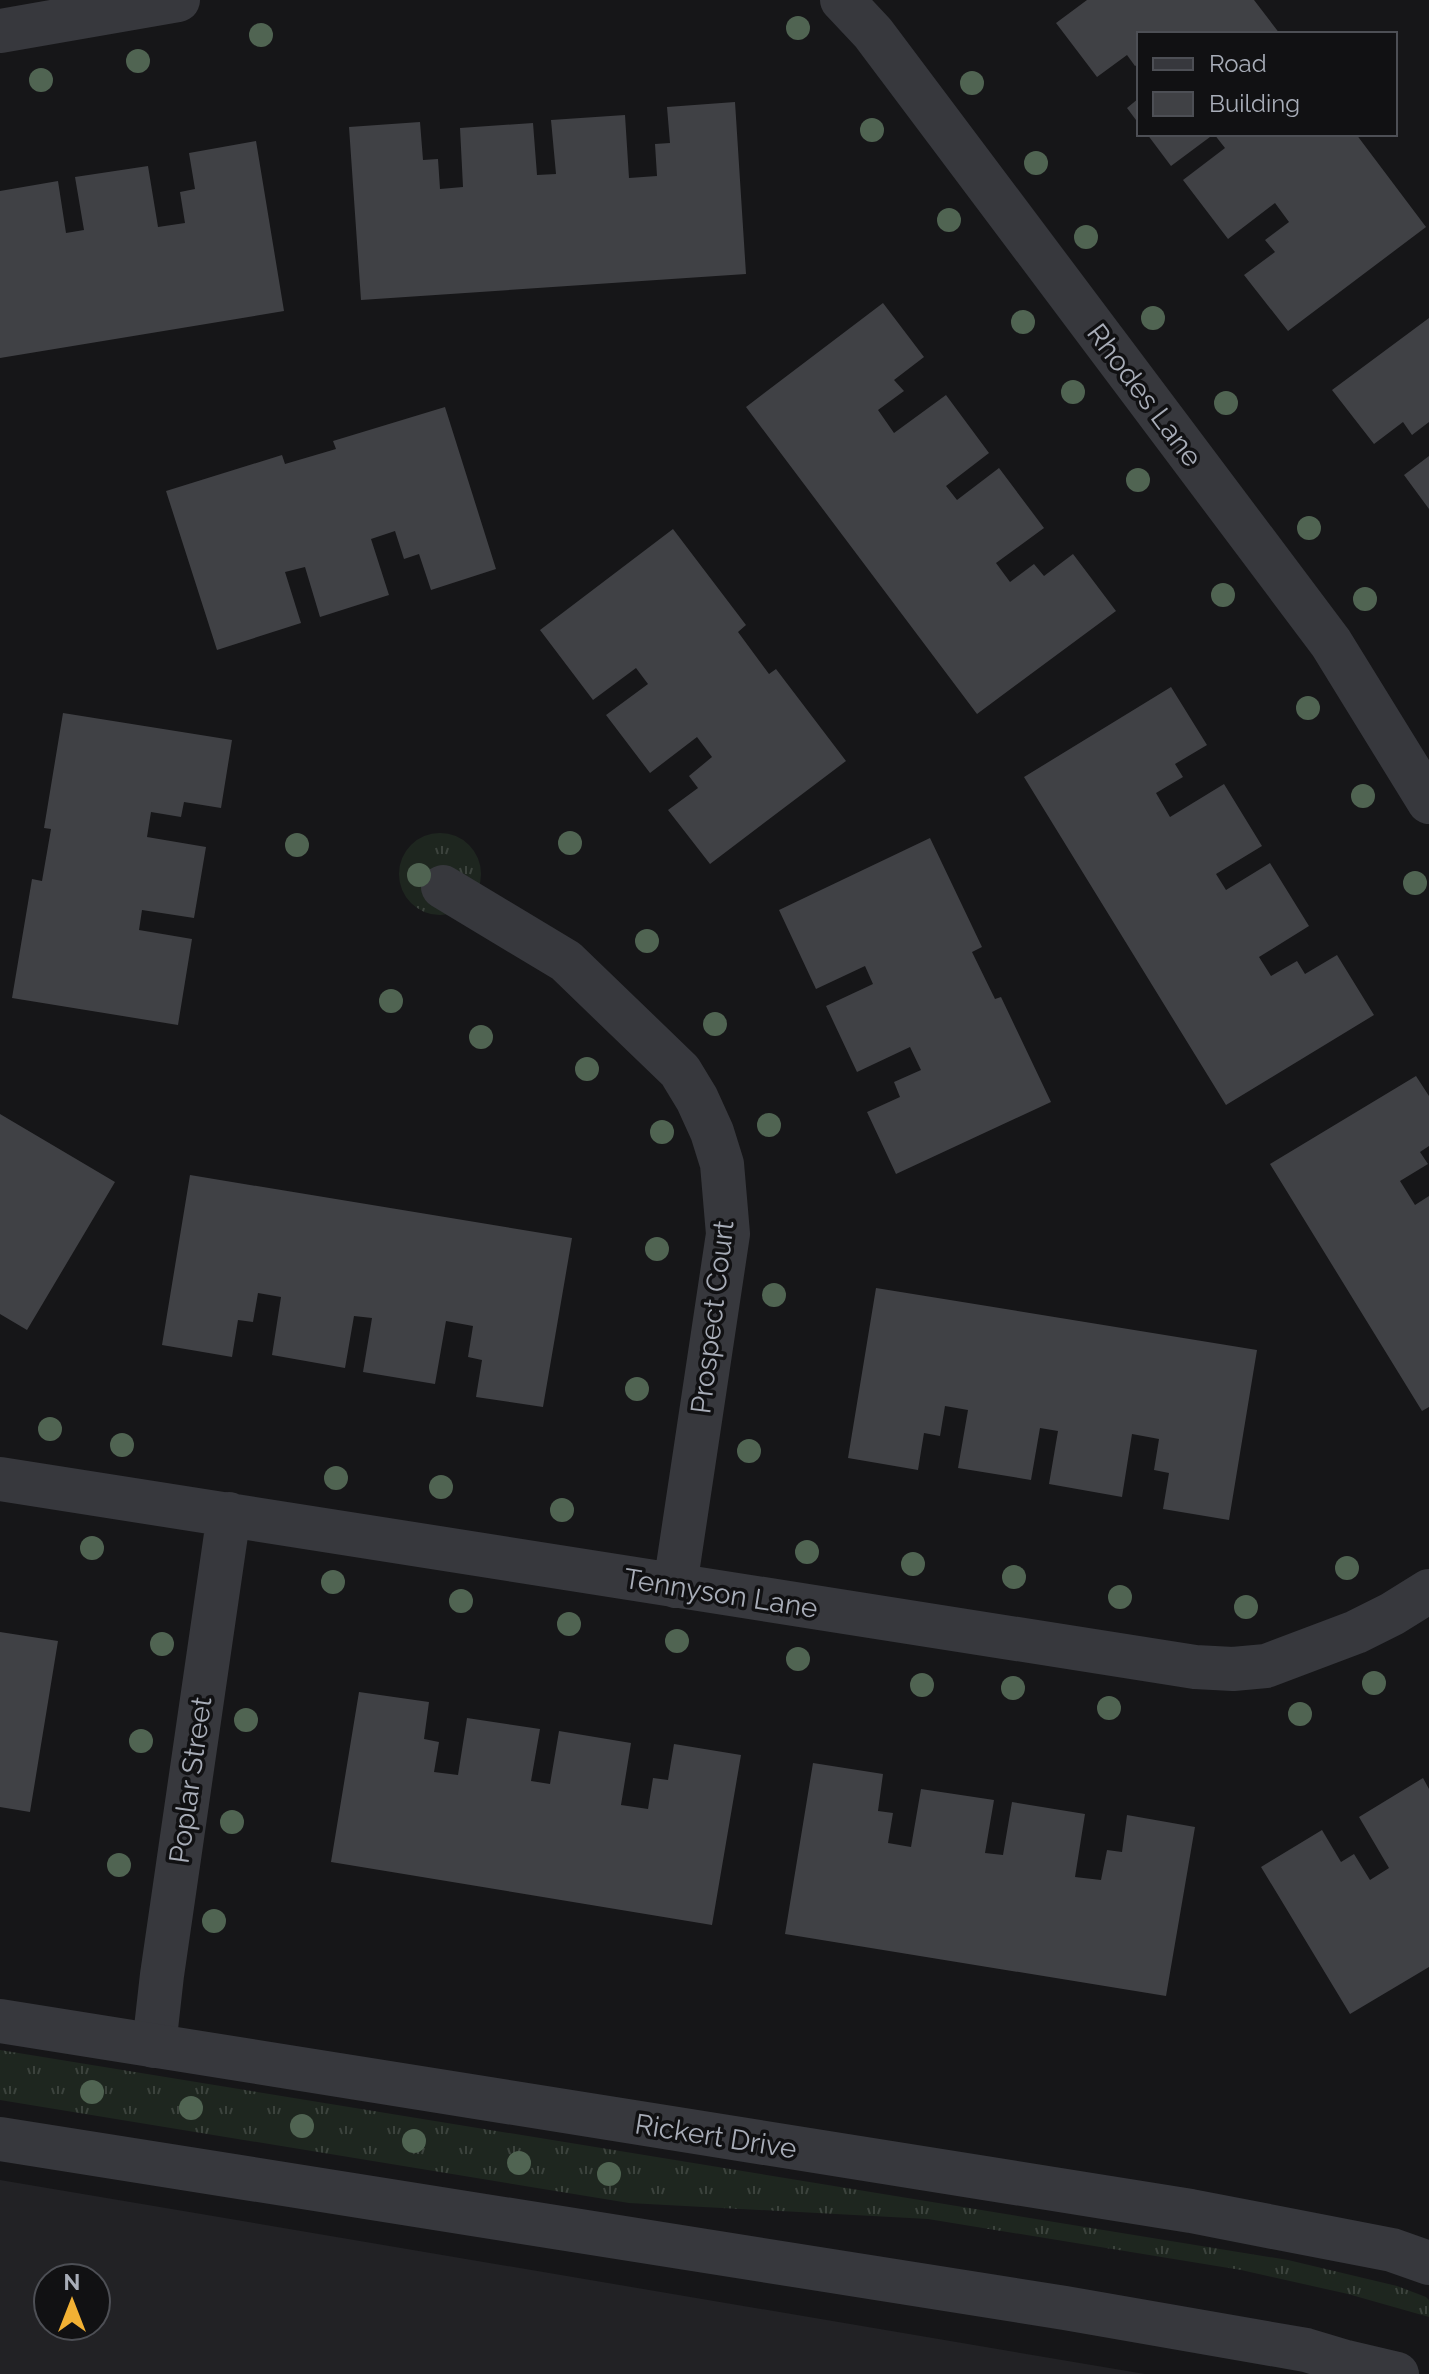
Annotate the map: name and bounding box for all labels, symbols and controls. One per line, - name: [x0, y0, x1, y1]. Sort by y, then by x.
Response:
- legend: [1137, 32, 1397, 136]
- text: Road: [1209, 49, 1267, 78]
- text: Building: [1209, 89, 1300, 118]
- street label: Rhodes Lane: [1080, 317, 1209, 473]
- street label: Prospect Court: [684, 1218, 741, 1415]
- street label: Tennyson Lane: [622, 1562, 820, 1625]
- street label: Poplar Street: [162, 1694, 219, 1866]
- street label: Rickert Drive: [633, 2107, 799, 2166]
- north arrow: [32, 2262, 112, 2342]
- text: N: [64, 2269, 80, 2295]

